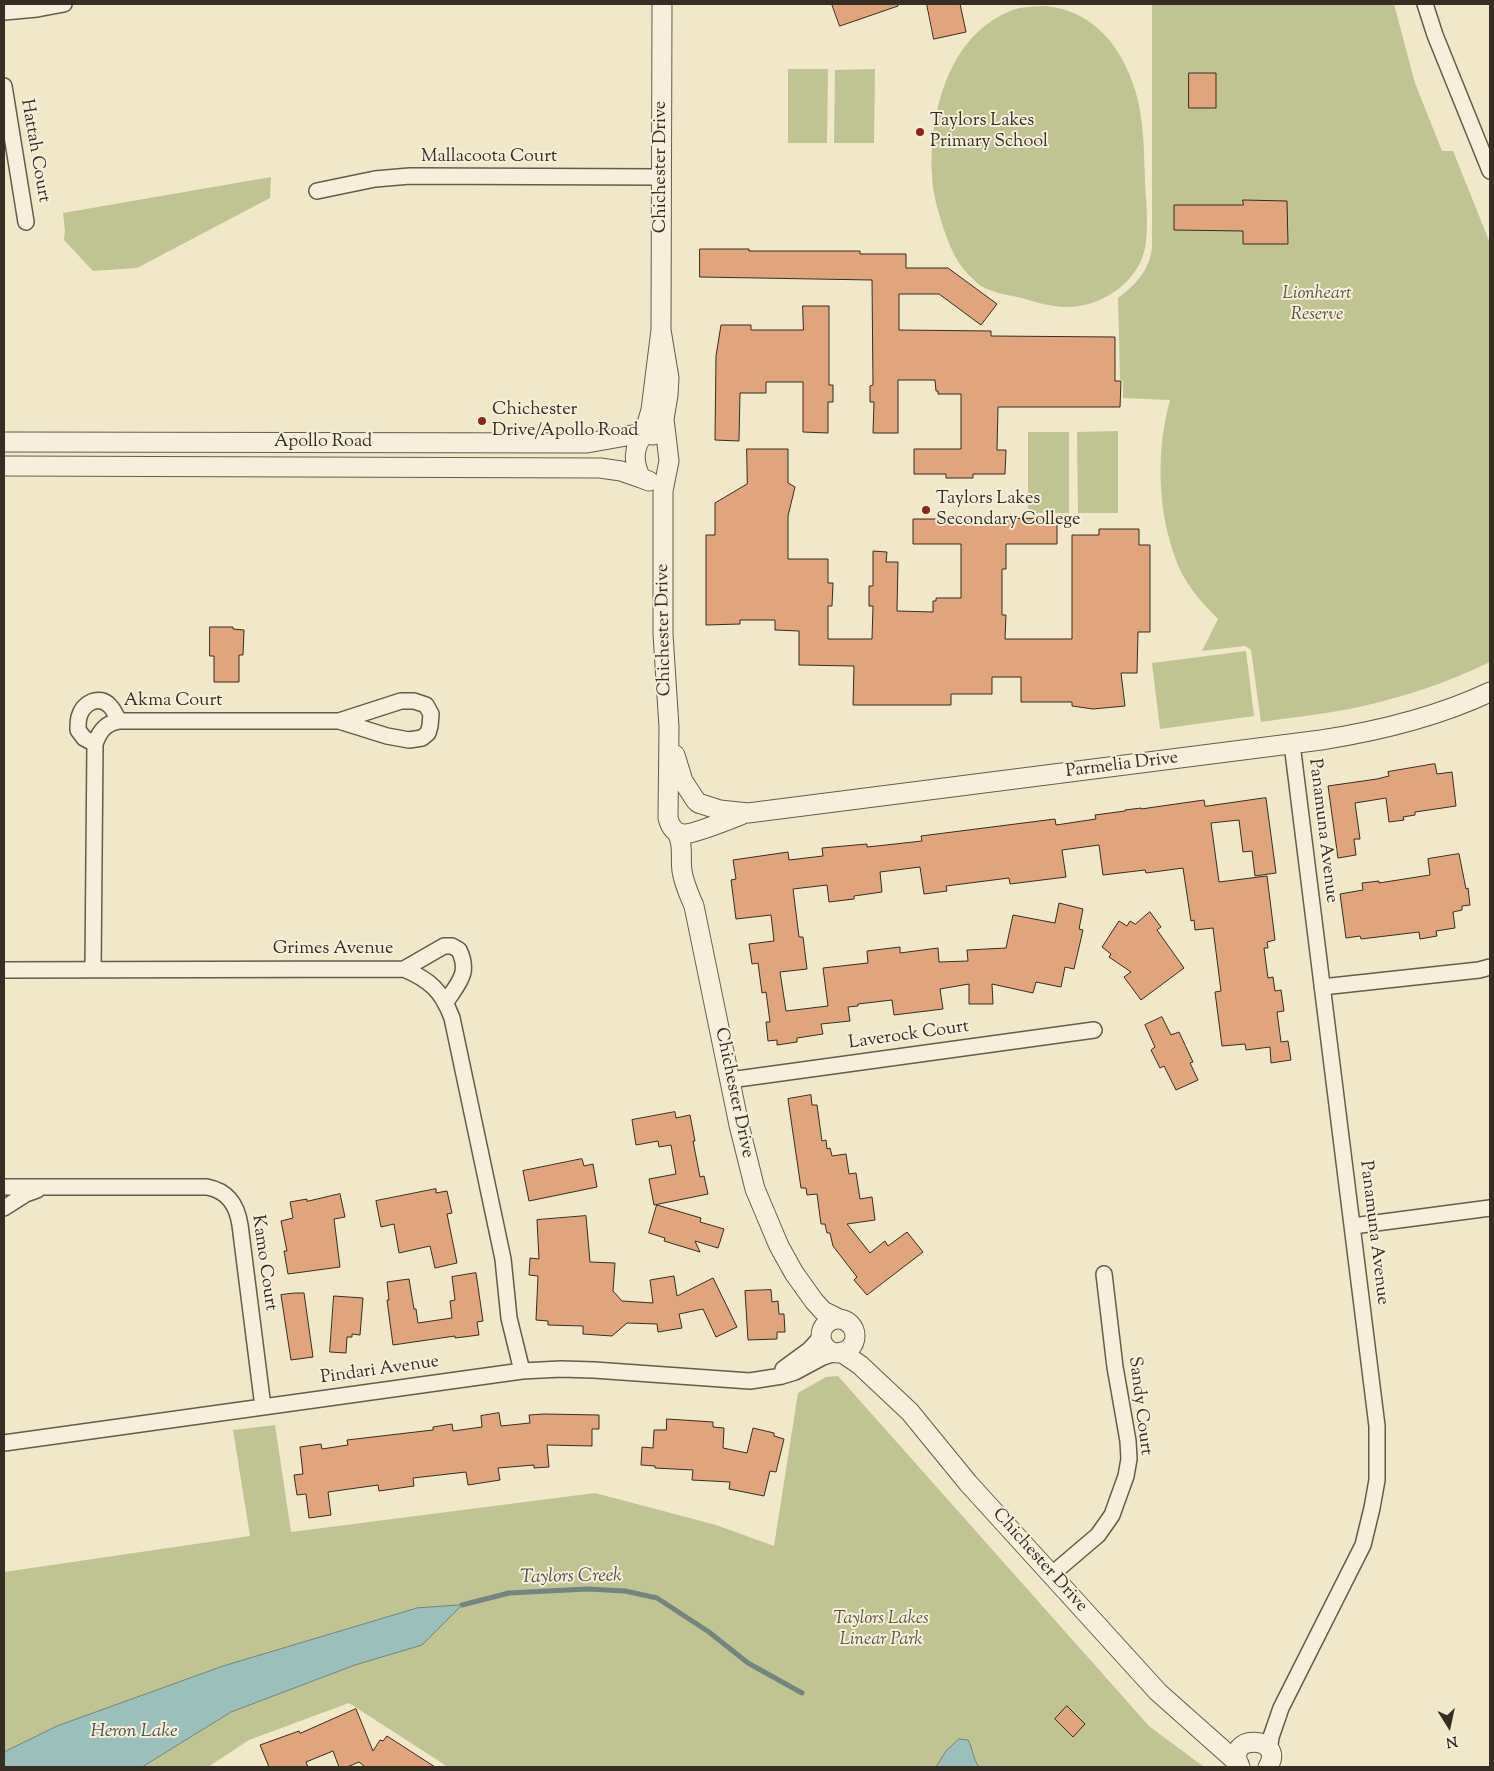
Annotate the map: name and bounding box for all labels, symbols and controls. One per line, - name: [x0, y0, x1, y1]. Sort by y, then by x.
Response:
- street label: Hattah Court: [14, 98, 54, 204]
- street label: Chichester Drive: [651, 101, 673, 233]
- place label: Taylors Lakes Primary School: [930, 111, 1048, 154]
- marker: Taylors Lakes Primary School: [914, 126, 926, 138]
- street label: Mallacoota Court: [421, 147, 557, 169]
- park label: Lionheart Reserve: [1282, 284, 1352, 326]
- place label: Chichester Drive/Apollo Road: [492, 400, 639, 442]
- marker: Chichester Drive/Apollo Road: [476, 415, 488, 427]
- street label: Apollo Road: [274, 432, 372, 454]
- place label: Taylors Lakes Secondary College: [936, 489, 1080, 532]
- marker: Taylors Lakes Secondary College: [920, 504, 932, 516]
- street label: Chichester Drive: [653, 564, 677, 696]
- street label: Akma Court: [124, 691, 222, 713]
- street label: Parmelia Drive: [1064, 748, 1180, 784]
- street label: Panamuna Avenue: [1302, 758, 1342, 904]
- street label: Grimes Avenue: [273, 939, 393, 961]
- street label: Laverock Court: [847, 1017, 971, 1055]
- street label: Chichester Drive: [709, 1026, 757, 1160]
- street label: Panamuna Avenue: [1353, 1160, 1393, 1306]
- street label: Kamo Court: [246, 1214, 280, 1312]
- street label: Pindari Avenue: [319, 1352, 441, 1390]
- street label: Sandy Court: [1122, 1355, 1156, 1457]
- street label: Chichester Drive: [987, 1505, 1091, 1617]
- water label: Taylors Creek: [520, 1566, 622, 1590]
- park label: Taylors Lakes Linear Park: [833, 1609, 929, 1652]
- north arrow: [1424, 1701, 1474, 1751]
- water label: Heron Lake: [90, 1722, 178, 1744]
- text: N: [1444, 1730, 1459, 1752]

